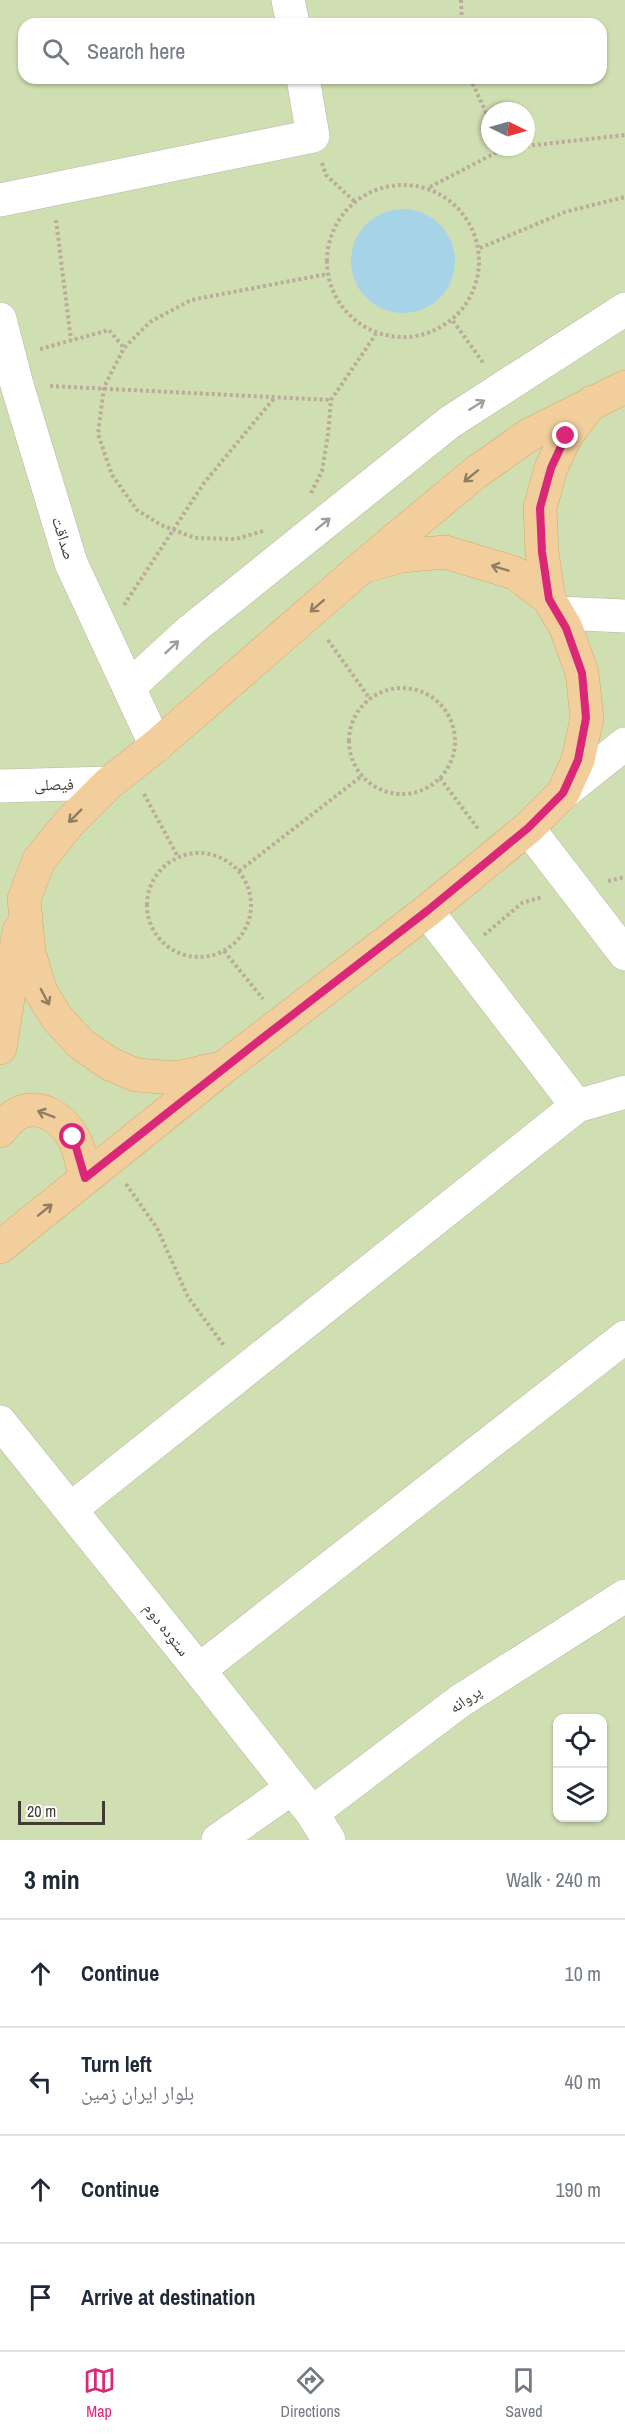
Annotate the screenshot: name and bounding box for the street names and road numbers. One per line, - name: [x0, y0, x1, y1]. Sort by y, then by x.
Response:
- street label: صداقت: [47, 514, 81, 562]
- street label: فیصلی: [34, 773, 74, 795]
- street label: ستوده دوم: [139, 1598, 195, 1660]
- street label: پروانه: [444, 1680, 486, 1718]

